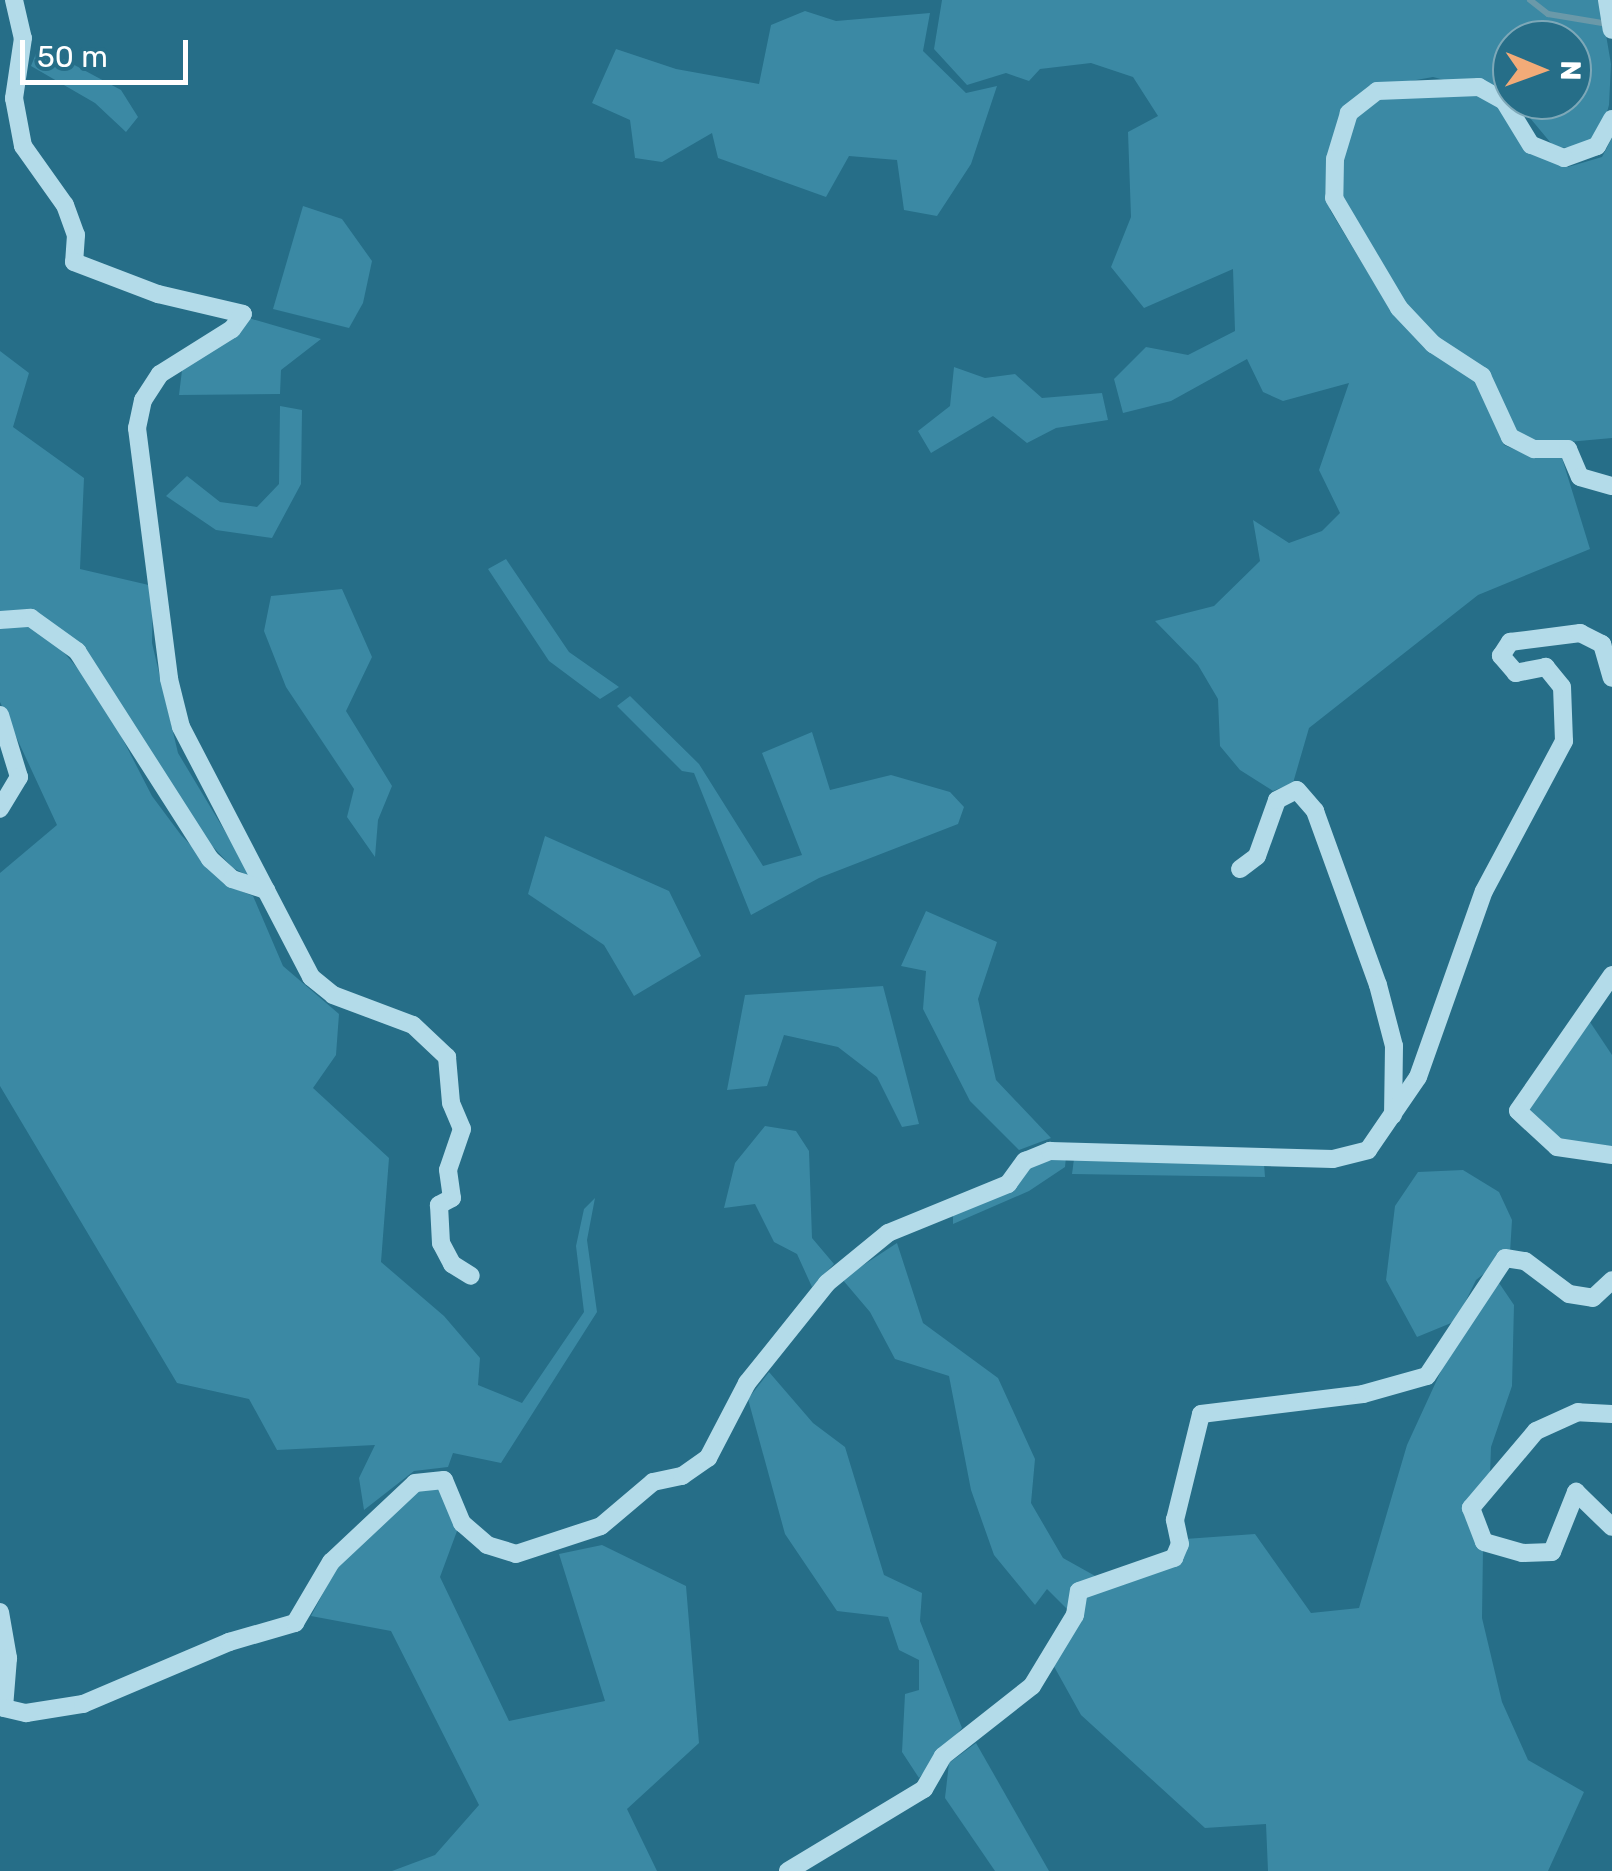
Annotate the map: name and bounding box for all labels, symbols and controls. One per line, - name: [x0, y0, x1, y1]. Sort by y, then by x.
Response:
- scale bar: [25, 20, 192, 82]
- north arrow: [1492, 20, 1592, 120]
- text: 50 m: [37, 39, 108, 75]
- text: N: [1554, 60, 1587, 81]

